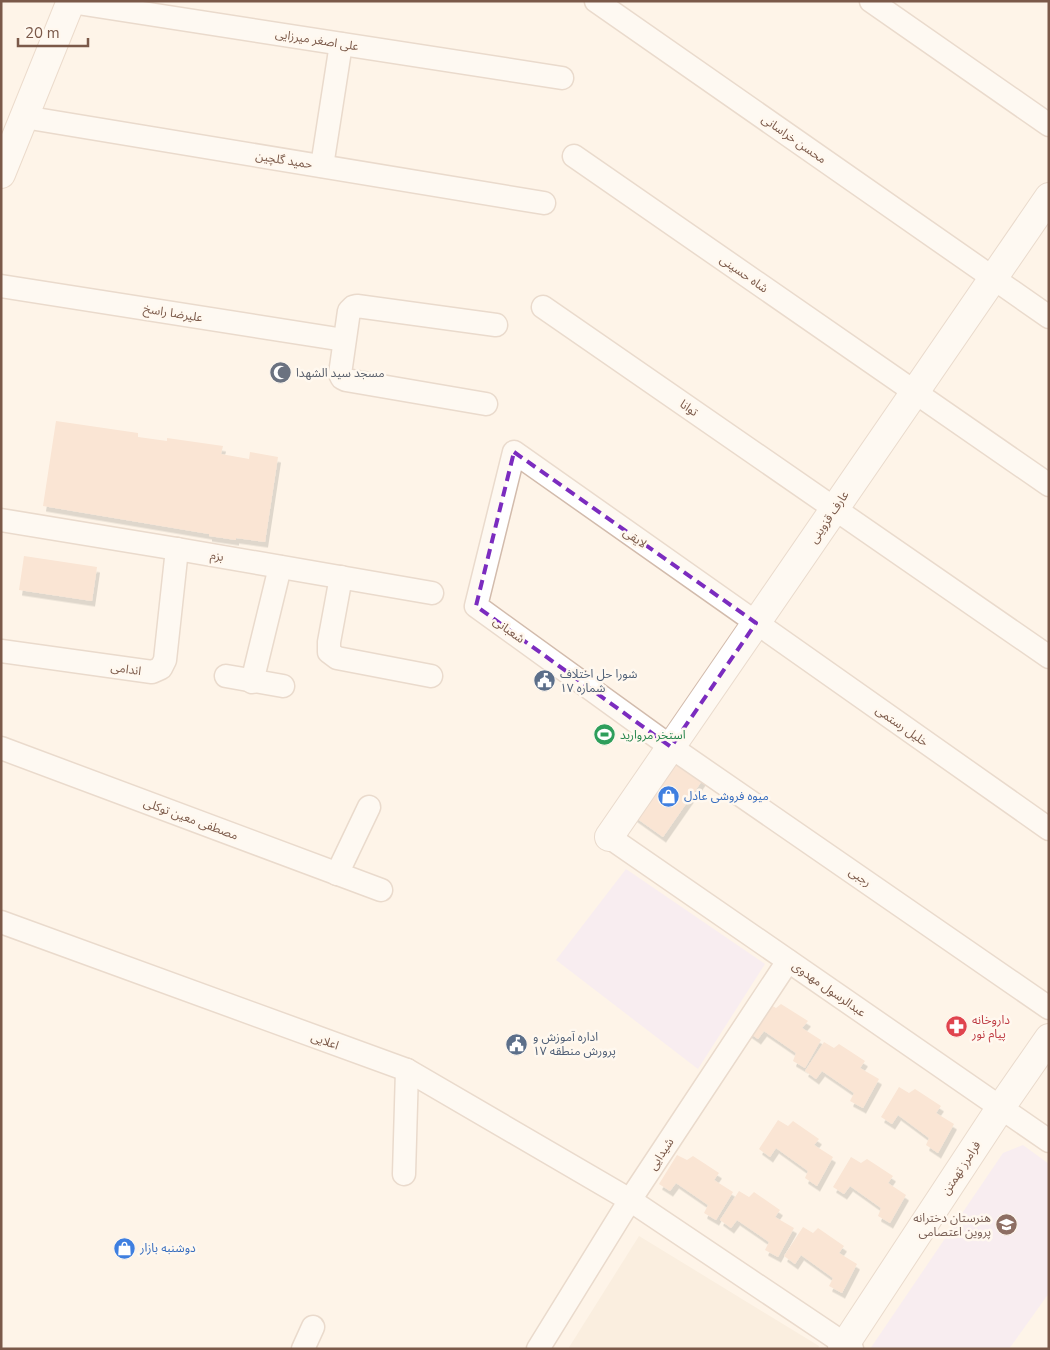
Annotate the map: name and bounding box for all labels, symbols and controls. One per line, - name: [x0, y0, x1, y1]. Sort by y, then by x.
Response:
- scale bar: [18, 15, 88, 47]
- text: 20 m: [25, 23, 60, 43]
- street label: علی اصغر میرزایی: [274, 26, 360, 54]
- street label: محسن خراسانی: [759, 111, 829, 167]
- street label: حمید گلچین: [254, 148, 314, 172]
- street label: شاه حسینی: [717, 252, 771, 296]
- street label: علیرضا راسخ: [142, 300, 204, 327]
- mosque icon: مسجد سید الشهدا: [268, 361, 292, 385]
- place label: مسجد سید الشهدا: [296, 365, 384, 381]
- street label: توانا: [677, 396, 702, 420]
- street label: عارف قزوینی: [805, 487, 853, 547]
- street label: لایقی: [620, 524, 650, 552]
- street label: بزم: [209, 547, 225, 566]
- street label: شعبانی: [490, 613, 528, 647]
- street label: اندامی: [110, 659, 142, 679]
- place label: شورا حل اختلاف شماره ۱۷: [560, 666, 637, 696]
- public building icon: شورا حل اختلاف شماره ۱۷: [532, 669, 556, 693]
- street label: خلیل رستمی: [873, 702, 931, 750]
- sports icon: استخر مروارید: [592, 723, 616, 747]
- place label: استخر مروارید: [620, 727, 686, 743]
- shop icon: میوه فروشی عادل: [656, 784, 680, 808]
- place label: میوه فروشی عادل: [684, 788, 769, 804]
- street label: مصطفی معین توکلی: [141, 794, 241, 844]
- street label: رجبی: [846, 864, 874, 890]
- street label: عبدالرسول مهدوی: [789, 958, 869, 1020]
- place label: داروخانه پیام نور: [971, 1012, 1010, 1043]
- pharmacy icon: داروخانه پیام نور: [944, 1015, 968, 1039]
- street label: اعلایی: [309, 1029, 341, 1053]
- place label: اداره آموزش و پرورش منطقه ۱۷: [533, 1029, 616, 1059]
- public building icon: اداره آموزش و پرورش منطقه ۱۷: [505, 1032, 529, 1056]
- street label: شیدایی: [645, 1135, 677, 1173]
- street label: فرامرز تهمتن: [938, 1138, 984, 1198]
- place label: هنرستان دخترانه پروین اعتصامی: [913, 1210, 991, 1240]
- school or university icon: هنرستان دخترانه پروین اعتصامی: [995, 1213, 1019, 1237]
- shop icon: دوشنبه بازار: [112, 1236, 136, 1260]
- place label: دوشنبه بازار: [139, 1240, 196, 1256]

